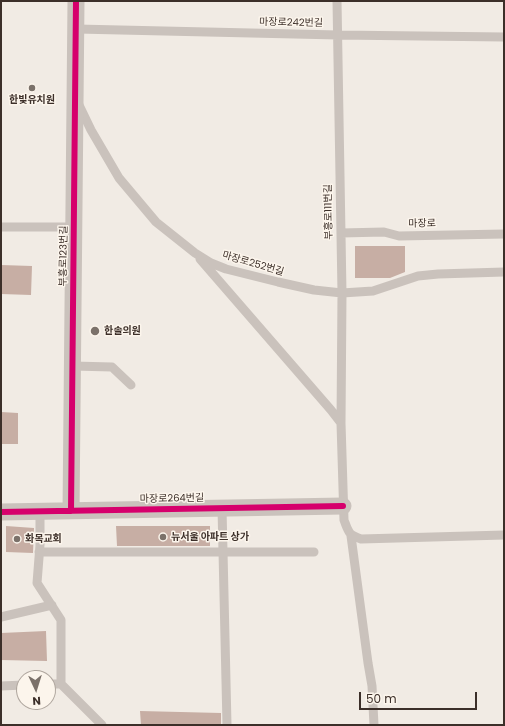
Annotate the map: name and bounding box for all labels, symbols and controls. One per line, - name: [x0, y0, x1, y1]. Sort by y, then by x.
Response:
- street label: 마장로242번길: [259, 16, 323, 30]
- marker: 한빛유치원: [27, 83, 37, 93]
- place label: 한빛유치원: [9, 94, 55, 106]
- street label: 부흥로111번길: [323, 184, 335, 240]
- street label: 마장로: [408, 218, 436, 230]
- street label: 부흥로123번길: [57, 225, 71, 287]
- street label: 마장로252번길: [221, 249, 285, 279]
- marker: 한솔의원: [89, 325, 101, 337]
- place label: 한솔의원: [104, 325, 141, 337]
- street label: 마장로264번길: [140, 492, 204, 506]
- place label: 뉴서울 아파트 상가: [171, 531, 249, 543]
- marker: 뉴서울 아파트 상가: [158, 532, 168, 542]
- place label: 화목교회: [25, 533, 62, 545]
- marker: 화목교회: [12, 534, 22, 544]
- north arrow: [16, 670, 56, 710]
- scale bar: [361, 684, 479, 710]
- text: 50 m: [366, 690, 397, 707]
- text: N: [32, 693, 41, 709]

